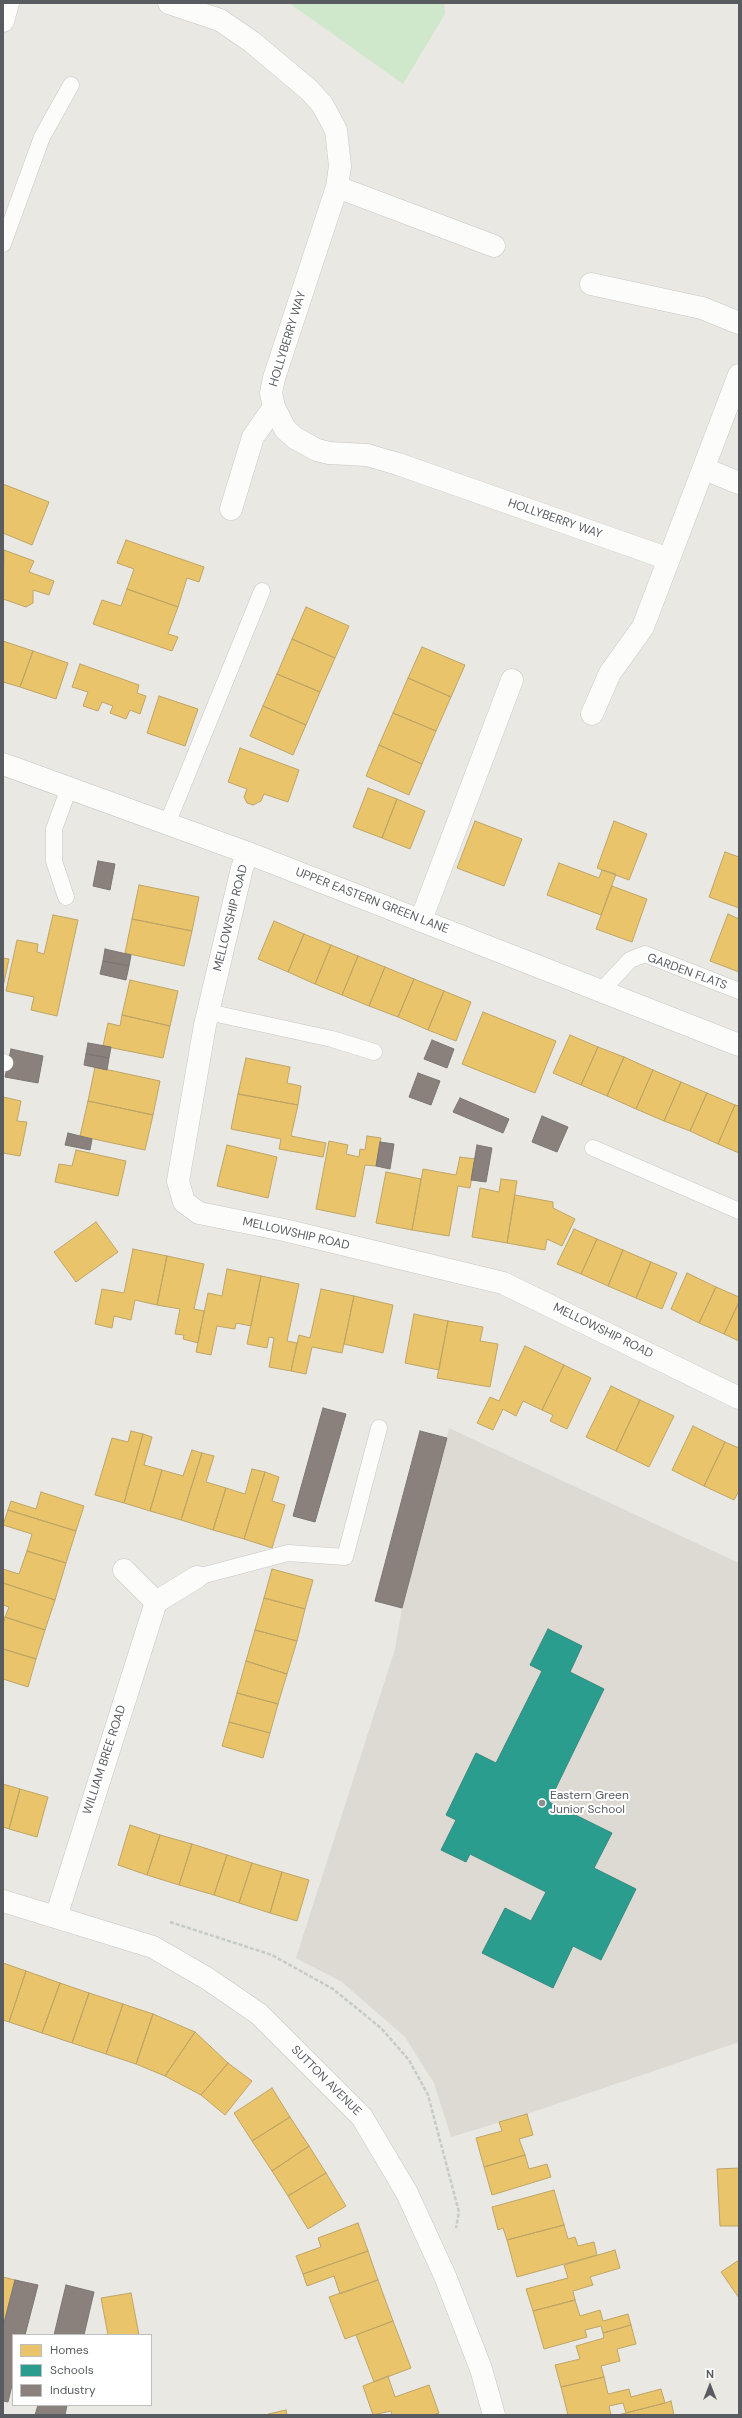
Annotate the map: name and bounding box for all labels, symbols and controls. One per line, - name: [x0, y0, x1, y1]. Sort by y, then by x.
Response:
- street label: HOLLYBERRY WAY: [267, 290, 309, 388]
- street label: HOLLYBERRY WAY: [506, 496, 604, 542]
- street label: MELLOWSHIP ROAD: [211, 863, 251, 973]
- street label: UPPER EASTERN GREEN LANE: [293, 865, 451, 937]
- street label: GARDEN FLATS: [645, 951, 729, 993]
- street label: MELLOWSHIP ROAD: [241, 1215, 351, 1253]
- street label: MELLOWSHIP ROAD: [551, 1301, 655, 1361]
- street label: WILLIAM BREE ROAD: [80, 1703, 130, 1817]
- place label: Eastern Green Junior School: [550, 1789, 629, 1817]
- marker: Eastern Green Junior School: [537, 1798, 547, 1808]
- street label: SUTTON AVENUE: [288, 2043, 364, 2119]
- legend: [12, 2334, 152, 2406]
- text: Homes: [50, 2342, 89, 2358]
- text: Schools: [50, 2362, 94, 2378]
- north arrow: [690, 2366, 730, 2406]
- text: N: [706, 2367, 714, 2381]
- text: Industry: [50, 2382, 96, 2398]

